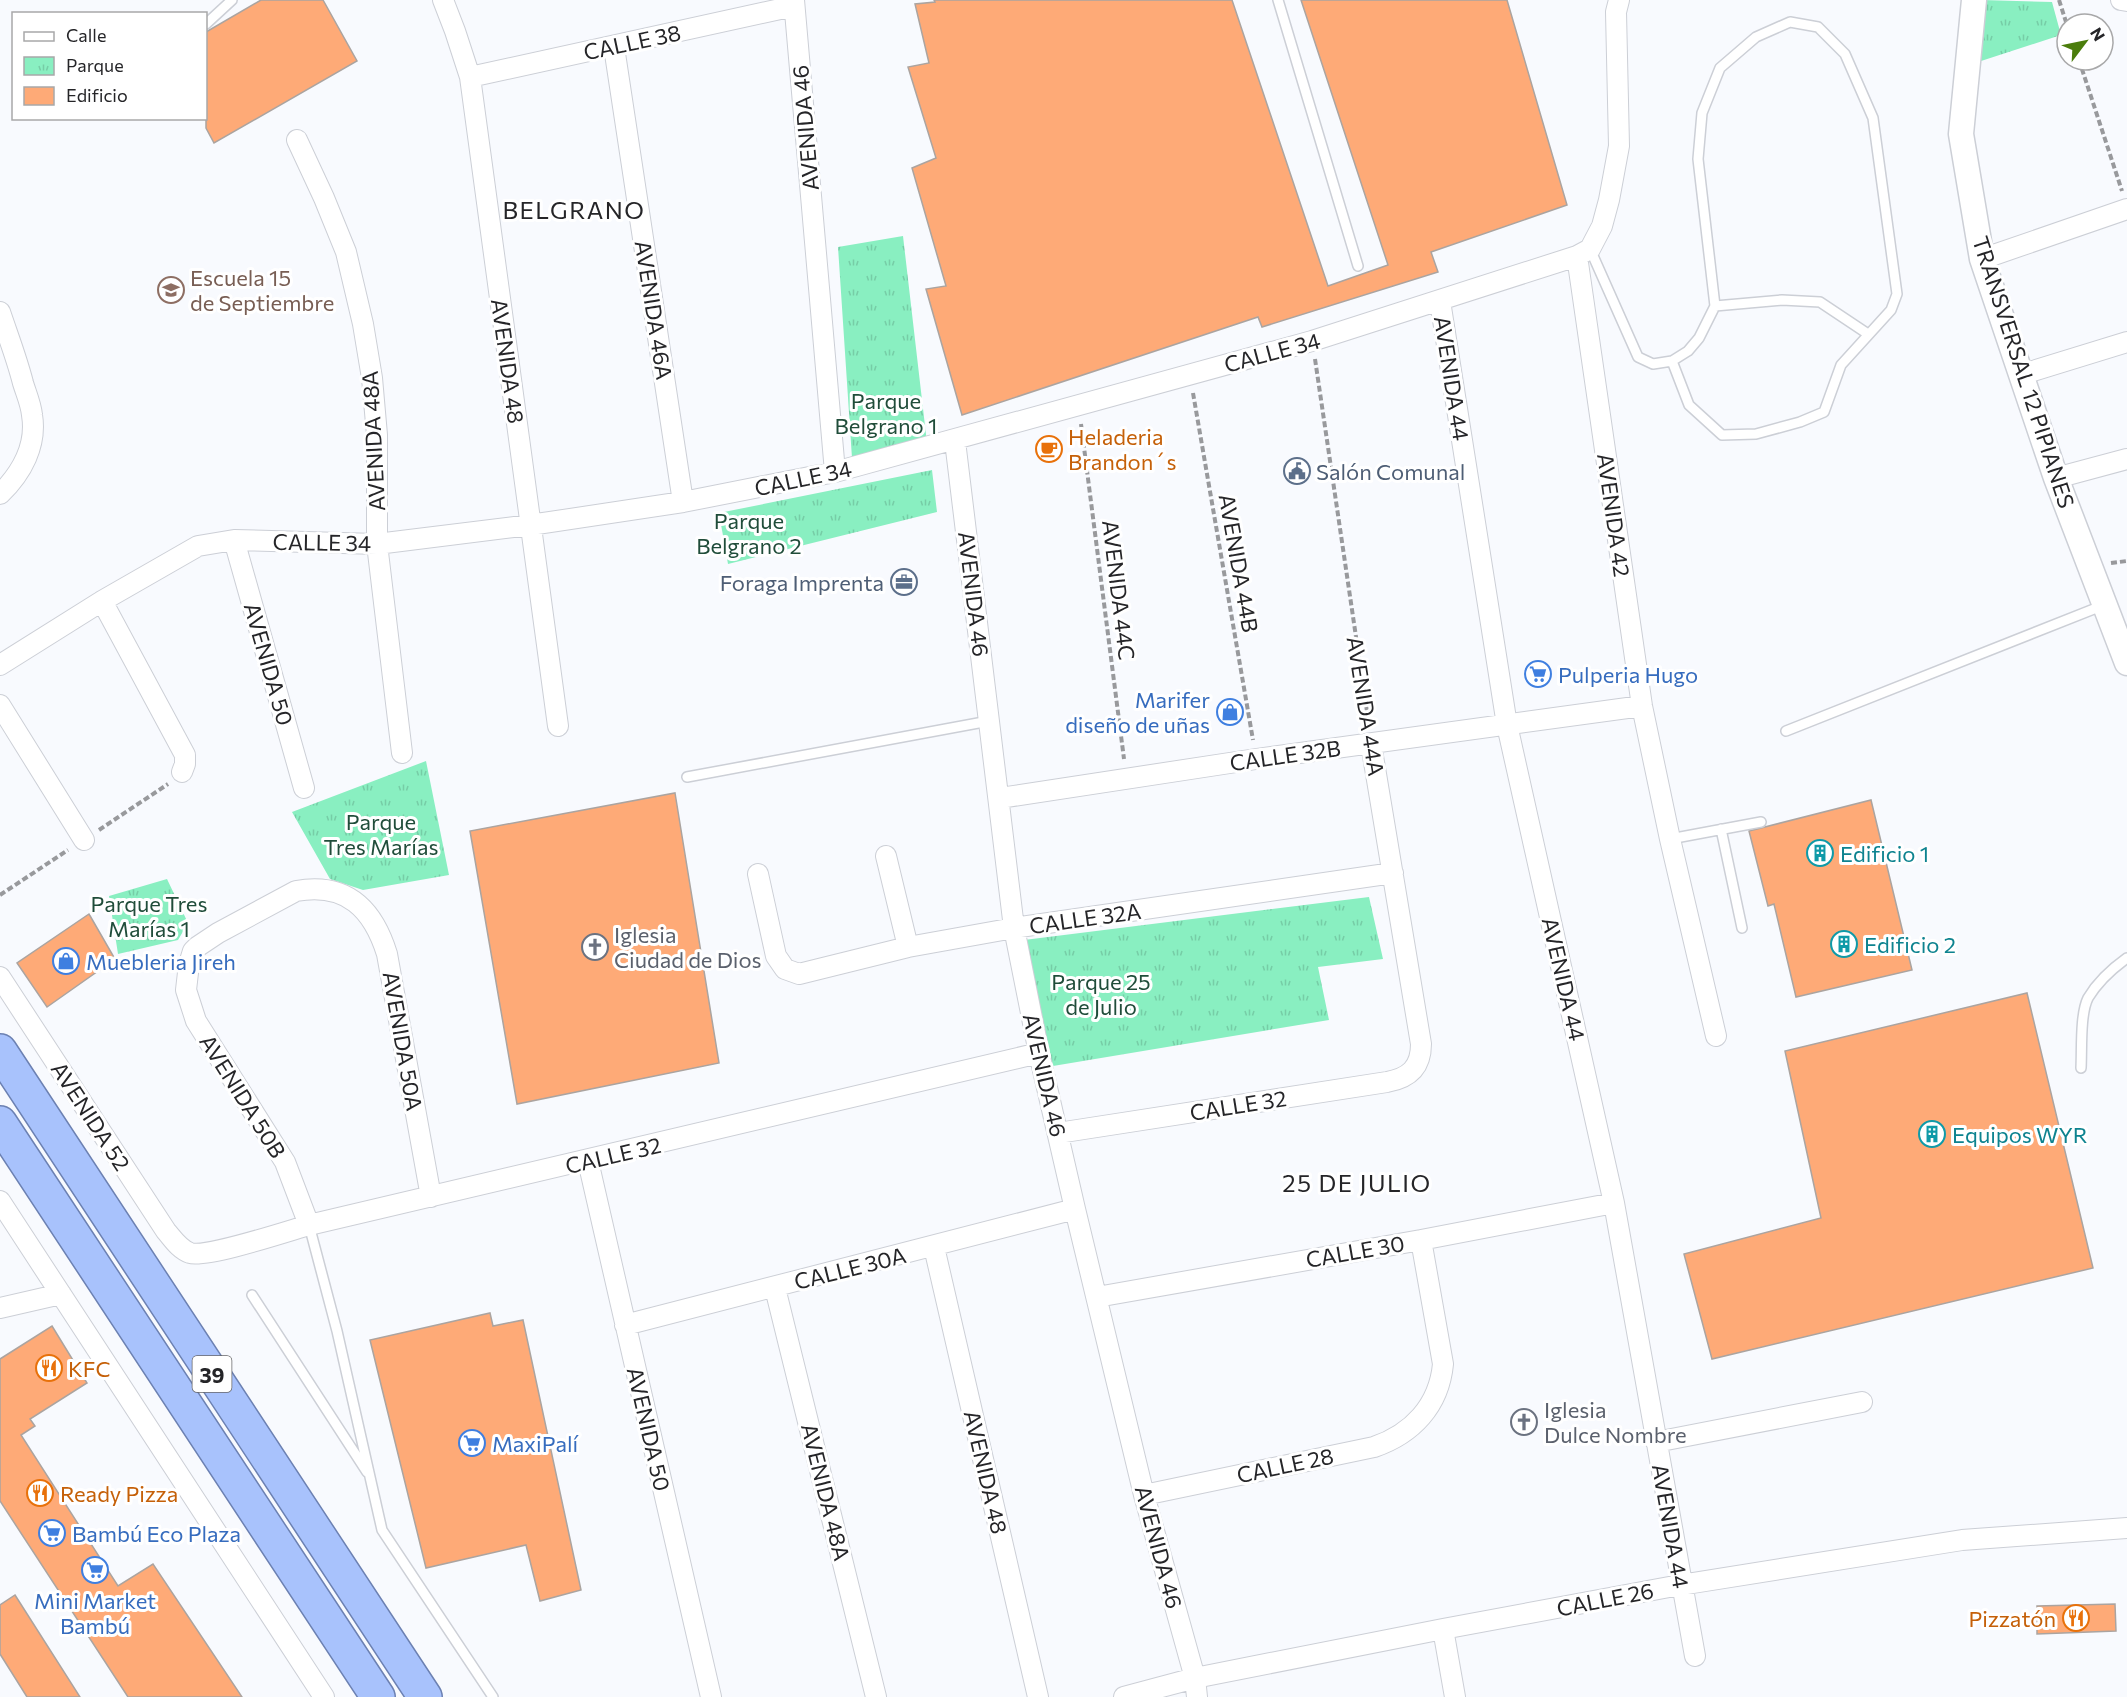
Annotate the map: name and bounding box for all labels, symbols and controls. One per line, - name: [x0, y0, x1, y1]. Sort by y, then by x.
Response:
- legend: [12, 12, 207, 120]
- north arrow: [2055, 12, 2115, 72]
- street label: CALLE 38: [581, 19, 683, 65]
- text: Calle: [66, 24, 106, 46]
- text: N: [2087, 24, 2109, 44]
- text: Parque: [66, 54, 124, 76]
- street label: AVENIDA 46: [786, 64, 824, 192]
- text: Edificio: [66, 84, 128, 106]
- district label: BELGRANO: [503, 195, 645, 224]
- street label: TRANSVERSAL 12 PIPIANES: [1967, 233, 2081, 511]
- street label: AVENIDA 46A: [630, 238, 678, 382]
- place label: Escuela 15 de Septiembre: [190, 264, 334, 316]
- school or university icon: Escuela 15 de Septiembre: [156, 275, 186, 305]
- street label: AVENIDA 48: [486, 297, 530, 425]
- street label: AVENIDA 44: [1429, 314, 1475, 442]
- street label: CALLE 34: [1221, 326, 1323, 378]
- street label: AVENIDA 48A: [356, 370, 390, 512]
- park label: Parque Belgrano 1: [835, 387, 937, 439]
- place label: Heladeria Brandon´s: [1068, 423, 1177, 475]
- cafe icon: Heladeria Brandon´s: [1034, 434, 1064, 464]
- street label: AVENIDA 42: [1592, 451, 1636, 579]
- street label: CALLE 34: [752, 455, 854, 501]
- public building icon: Salón Comunal: [1282, 456, 1312, 486]
- place label: Salón Comunal: [1316, 458, 1465, 485]
- street label: AVENIDA 44B: [1214, 492, 1264, 634]
- park label: Parque Belgrano 2: [696, 507, 802, 559]
- street label: AVENIDA 44C: [1097, 518, 1141, 662]
- street label: CALLE 34: [273, 528, 371, 556]
- street label: AVENIDA 46: [953, 530, 995, 658]
- office icon: Foraga Imprenta: [889, 567, 919, 597]
- place label: Foraga Imprenta: [720, 569, 884, 596]
- street label: AVENIDA 50: [239, 600, 299, 728]
- street label: AVENIDA 44A: [1342, 634, 1390, 778]
- supermarket icon: Pulperia Hugo: [1523, 659, 1553, 689]
- place label: Pulperia Hugo: [1558, 661, 1698, 688]
- place label: Marifer diseño de uñas: [1065, 686, 1210, 738]
- shop icon: Marifer diseño de uñas: [1215, 697, 1245, 727]
- street label: CALLE 32B: [1228, 734, 1342, 776]
- park label: Parque Tres Marías: [324, 808, 438, 860]
- building icon: Edificio 1: [1805, 838, 1835, 868]
- place label: Edificio 1: [1840, 840, 1929, 867]
- park label: Parque Tres Marías 1: [91, 890, 207, 942]
- street label: CALLE 32A: [1027, 897, 1143, 939]
- street label: AVENIDA 44: [1537, 915, 1591, 1043]
- place label: Iglesia Ciudad de Dios: [614, 921, 761, 973]
- building icon: Edificio 2: [1829, 929, 1859, 959]
- place label: Edificio 2: [1864, 931, 1956, 958]
- church icon: Iglesia Ciudad de Dios: [580, 932, 610, 962]
- shop icon: Muebleria Jireh: [51, 946, 81, 976]
- place label: Muebleria Jireh: [86, 948, 236, 975]
- park label: Parque 25 de Julio: [1051, 968, 1151, 1020]
- street label: AVENIDA 50A: [377, 969, 429, 1113]
- street label: AVENIDA 46: [1018, 1011, 1072, 1139]
- street label: AVENIDA 50B: [194, 1029, 292, 1163]
- street label: AVENIDA 52: [46, 1057, 136, 1175]
- street label: CALLE 32: [1188, 1084, 1288, 1126]
- building icon: Equipos WYR: [1917, 1119, 1947, 1149]
- place label: Equipos WYR: [1952, 1121, 2088, 1148]
- street label: CALLE 32: [563, 1131, 663, 1179]
- district label: 25 DE JULIO: [1282, 1168, 1432, 1197]
- street label: CALLE 30: [1304, 1229, 1406, 1273]
- street label: CALLE 30A: [791, 1241, 909, 1295]
- restaurant icon: KFC: [34, 1353, 64, 1383]
- place label: KFC: [68, 1355, 110, 1382]
- road number: 39: [192, 1356, 232, 1392]
- street label: AVENIDA 50: [622, 1364, 676, 1494]
- place label: Iglesia Dulce Nombre: [1544, 1396, 1687, 1448]
- church icon: Iglesia Dulce Nombre: [1509, 1407, 1539, 1437]
- street label: AVENIDA 48: [959, 1408, 1013, 1536]
- street label: AVENIDA 48A: [796, 1420, 856, 1564]
- supermarket icon: MaxiPalí: [457, 1428, 487, 1458]
- place label: MaxiPalí: [492, 1430, 580, 1457]
- street label: CALLE 28: [1234, 1442, 1336, 1488]
- street label: AVENIDA 44: [1647, 1462, 1695, 1590]
- restaurant icon: Ready Pizza: [25, 1478, 55, 1508]
- place label: Ready Pizza: [60, 1480, 178, 1507]
- street label: AVENIDA 46: [1130, 1483, 1188, 1611]
- supermarket icon: Bambú Eco Plaza: [37, 1518, 67, 1548]
- place label: Bambú Eco Plaza: [72, 1520, 241, 1547]
- supermarket icon: Mini Market Bambú: [80, 1555, 110, 1585]
- street label: CALLE 26: [1554, 1576, 1656, 1622]
- place label: Mini Market Bambú: [34, 1587, 156, 1639]
- restaurant icon: Pizzatón: [2061, 1603, 2091, 1633]
- place label: Pizzatón: [1969, 1605, 2056, 1632]

